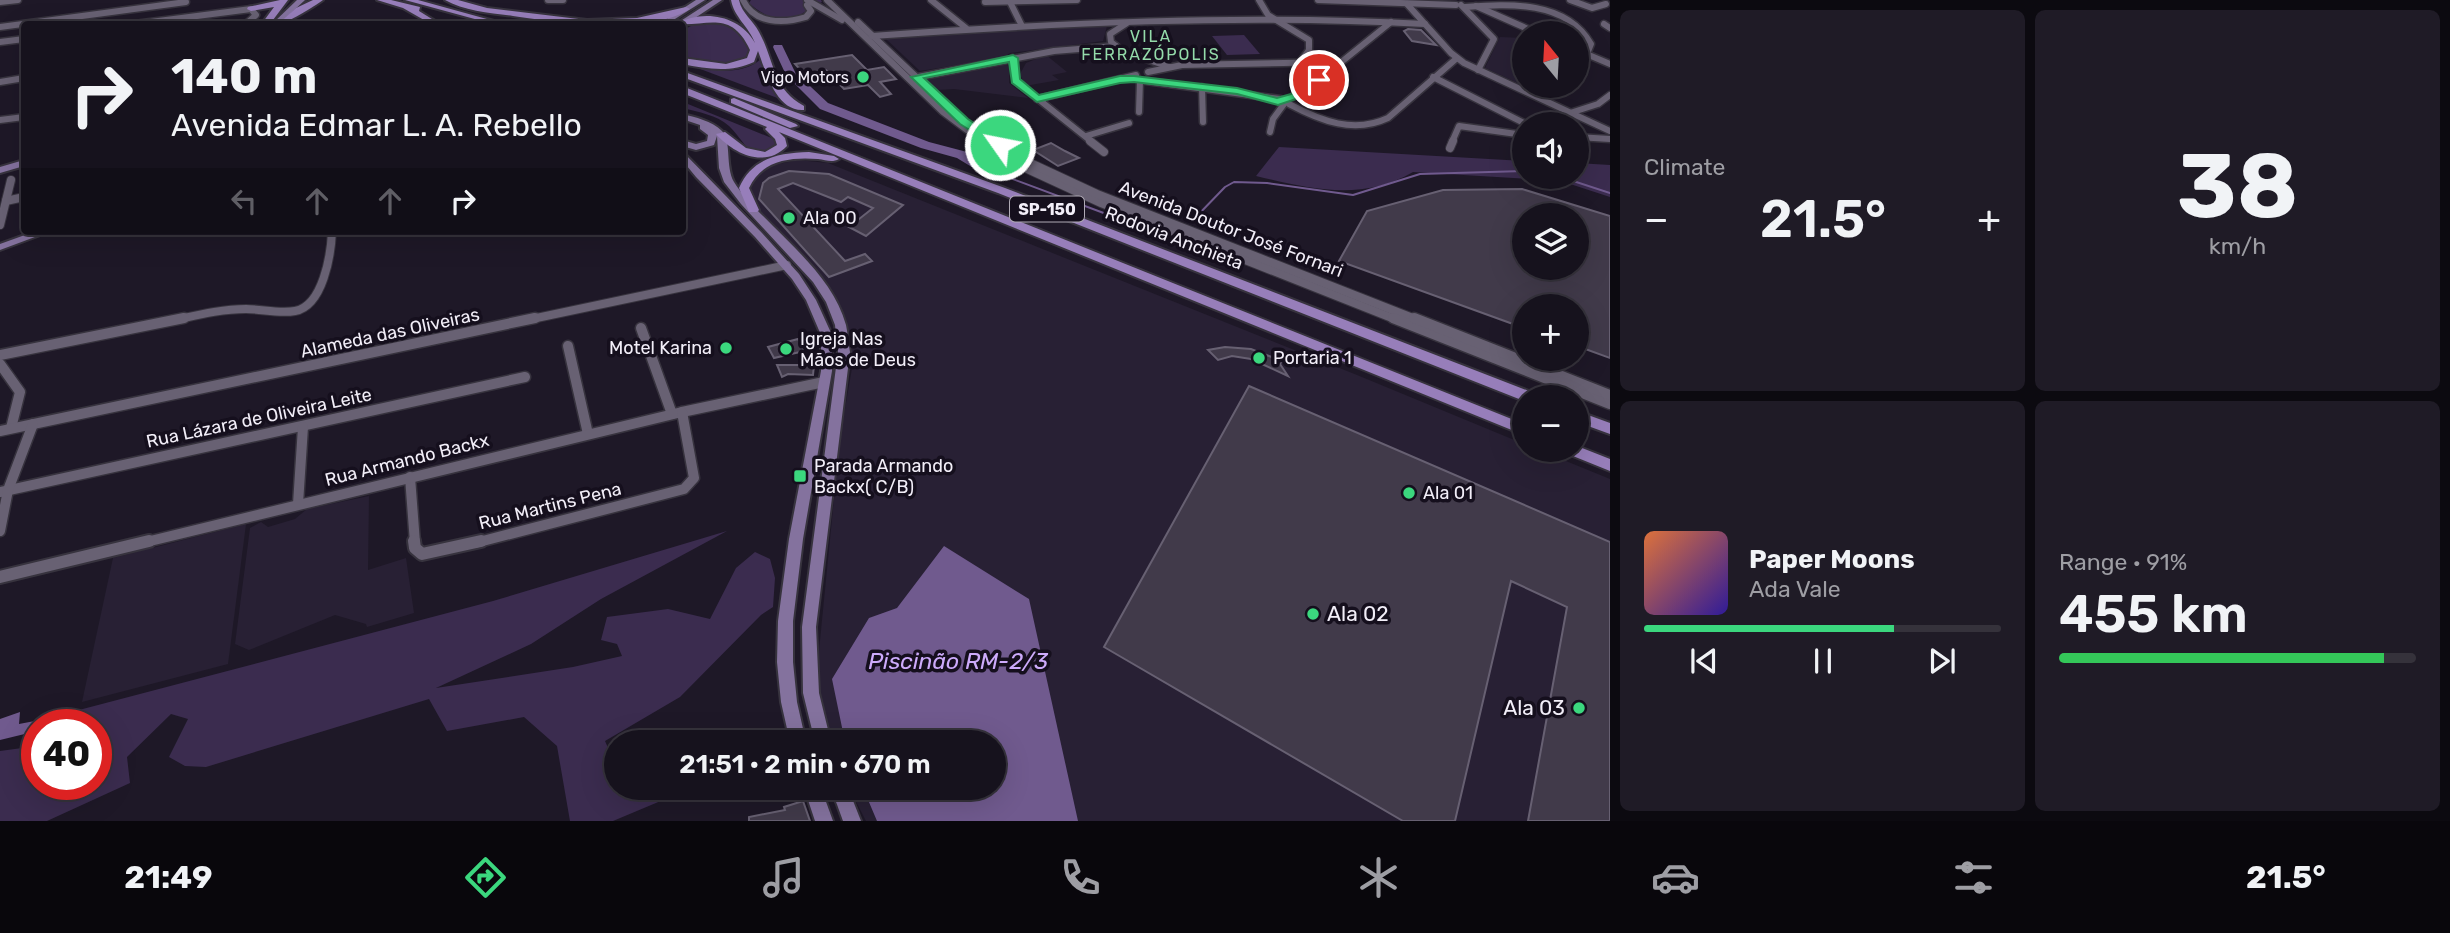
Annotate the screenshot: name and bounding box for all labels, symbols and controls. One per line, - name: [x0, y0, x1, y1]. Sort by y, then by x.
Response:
- north arrow: [1512, 21, 1589, 98]
- map controls: [1512, 21, 1589, 462]
- district label: VILA FERRAZÓPOLIS: [1081, 27, 1221, 64]
- text: 140 m: [171, 47, 317, 105]
- icon: right: [56, 49, 147, 140]
- pin: [1289, 50, 1349, 110]
- icon: arrive: [1300, 61, 1338, 99]
- place label: Vigo Motors: [761, 68, 849, 87]
- marker: Vigo Motors: [855, 69, 871, 85]
- text: Avenida Edmar L. A. Rebello: [171, 106, 582, 144]
- position arrow: [963, 108, 1037, 182]
- button: sound: [1512, 112, 1589, 189]
- text: 38: [2177, 132, 2298, 240]
- text: Climate: [1644, 153, 1725, 181]
- street label: Avenida Doutor José Fornari: [1116, 176, 1346, 282]
- icon: left: [225, 182, 263, 220]
- icon: ahead: [298, 182, 336, 220]
- icon: ahead: [371, 182, 409, 220]
- icon: right: [444, 182, 482, 220]
- text: 21.5°: [1760, 188, 1886, 250]
- road number: SP-150: [1010, 196, 1084, 222]
- text: −: [1644, 196, 1669, 242]
- text: +: [1977, 196, 2001, 242]
- street label: Rodovia Anchieta: [1102, 202, 1246, 274]
- button: layers: [1512, 203, 1589, 280]
- place label: Ala 00: [803, 207, 857, 229]
- marker: Ala 00: [781, 210, 797, 226]
- text: km/h: [2209, 232, 2266, 260]
- button: +: [1512, 294, 1589, 371]
- street label: Alameda das Oliveiras: [298, 303, 482, 363]
- place label: Igreja Nas Mãos de Deus: [800, 328, 916, 371]
- place label: Motel Karina: [609, 337, 712, 359]
- marker: Motel Karina: [718, 340, 734, 356]
- marker: Igreja Nas Mãos de Deus: [778, 341, 794, 357]
- place label: Portaria 1: [1273, 347, 1352, 369]
- marker: Portaria 1: [1251, 350, 1267, 366]
- street label: Rua Lázara de Oliveira Leite: [144, 383, 374, 453]
- button: −: [1512, 385, 1589, 462]
- street label: Rua Armando Backx: [323, 429, 492, 491]
- place label: Parada Armando Backx( C/B): [814, 455, 953, 498]
- marker: Parada Armando Backx( C/B): [792, 468, 808, 484]
- street label: Rua Martins Pena: [476, 478, 624, 534]
- place label: Ala 01: [1423, 482, 1473, 504]
- marker: Ala 01: [1401, 485, 1417, 501]
- text: Paper Moons: [1749, 544, 1915, 575]
- text: Range · 91%: [2059, 548, 2187, 576]
- text: Ada Vale: [1749, 575, 1841, 603]
- text: 455 km: [2059, 583, 2248, 645]
- place label: Ala 02: [1327, 601, 1389, 626]
- marker: Ala 02: [1305, 606, 1321, 622]
- icon: previous: [1685, 642, 1723, 680]
- icon: pause: [1804, 642, 1842, 680]
- icon: next: [1923, 642, 1961, 680]
- water label: Piscinão RM-2/3: [868, 647, 1049, 675]
- place label: Ala 03: [1503, 695, 1565, 720]
- marker: Ala 03: [1571, 700, 1587, 716]
- speed limit sign: 40: [21, 709, 112, 800]
- text: 21:51 · 2 min · 670 m: [679, 749, 931, 780]
- icon: directions: [461, 853, 510, 902]
- icon: music: [759, 853, 808, 902]
- icon: phone: [1056, 853, 1105, 902]
- icon: climate: [1354, 853, 1403, 902]
- icon: car: [1651, 853, 1700, 902]
- icon: filters: [1949, 853, 1998, 902]
- text: 21:49: [124, 858, 213, 896]
- text: 21.5°: [2246, 858, 2326, 896]

